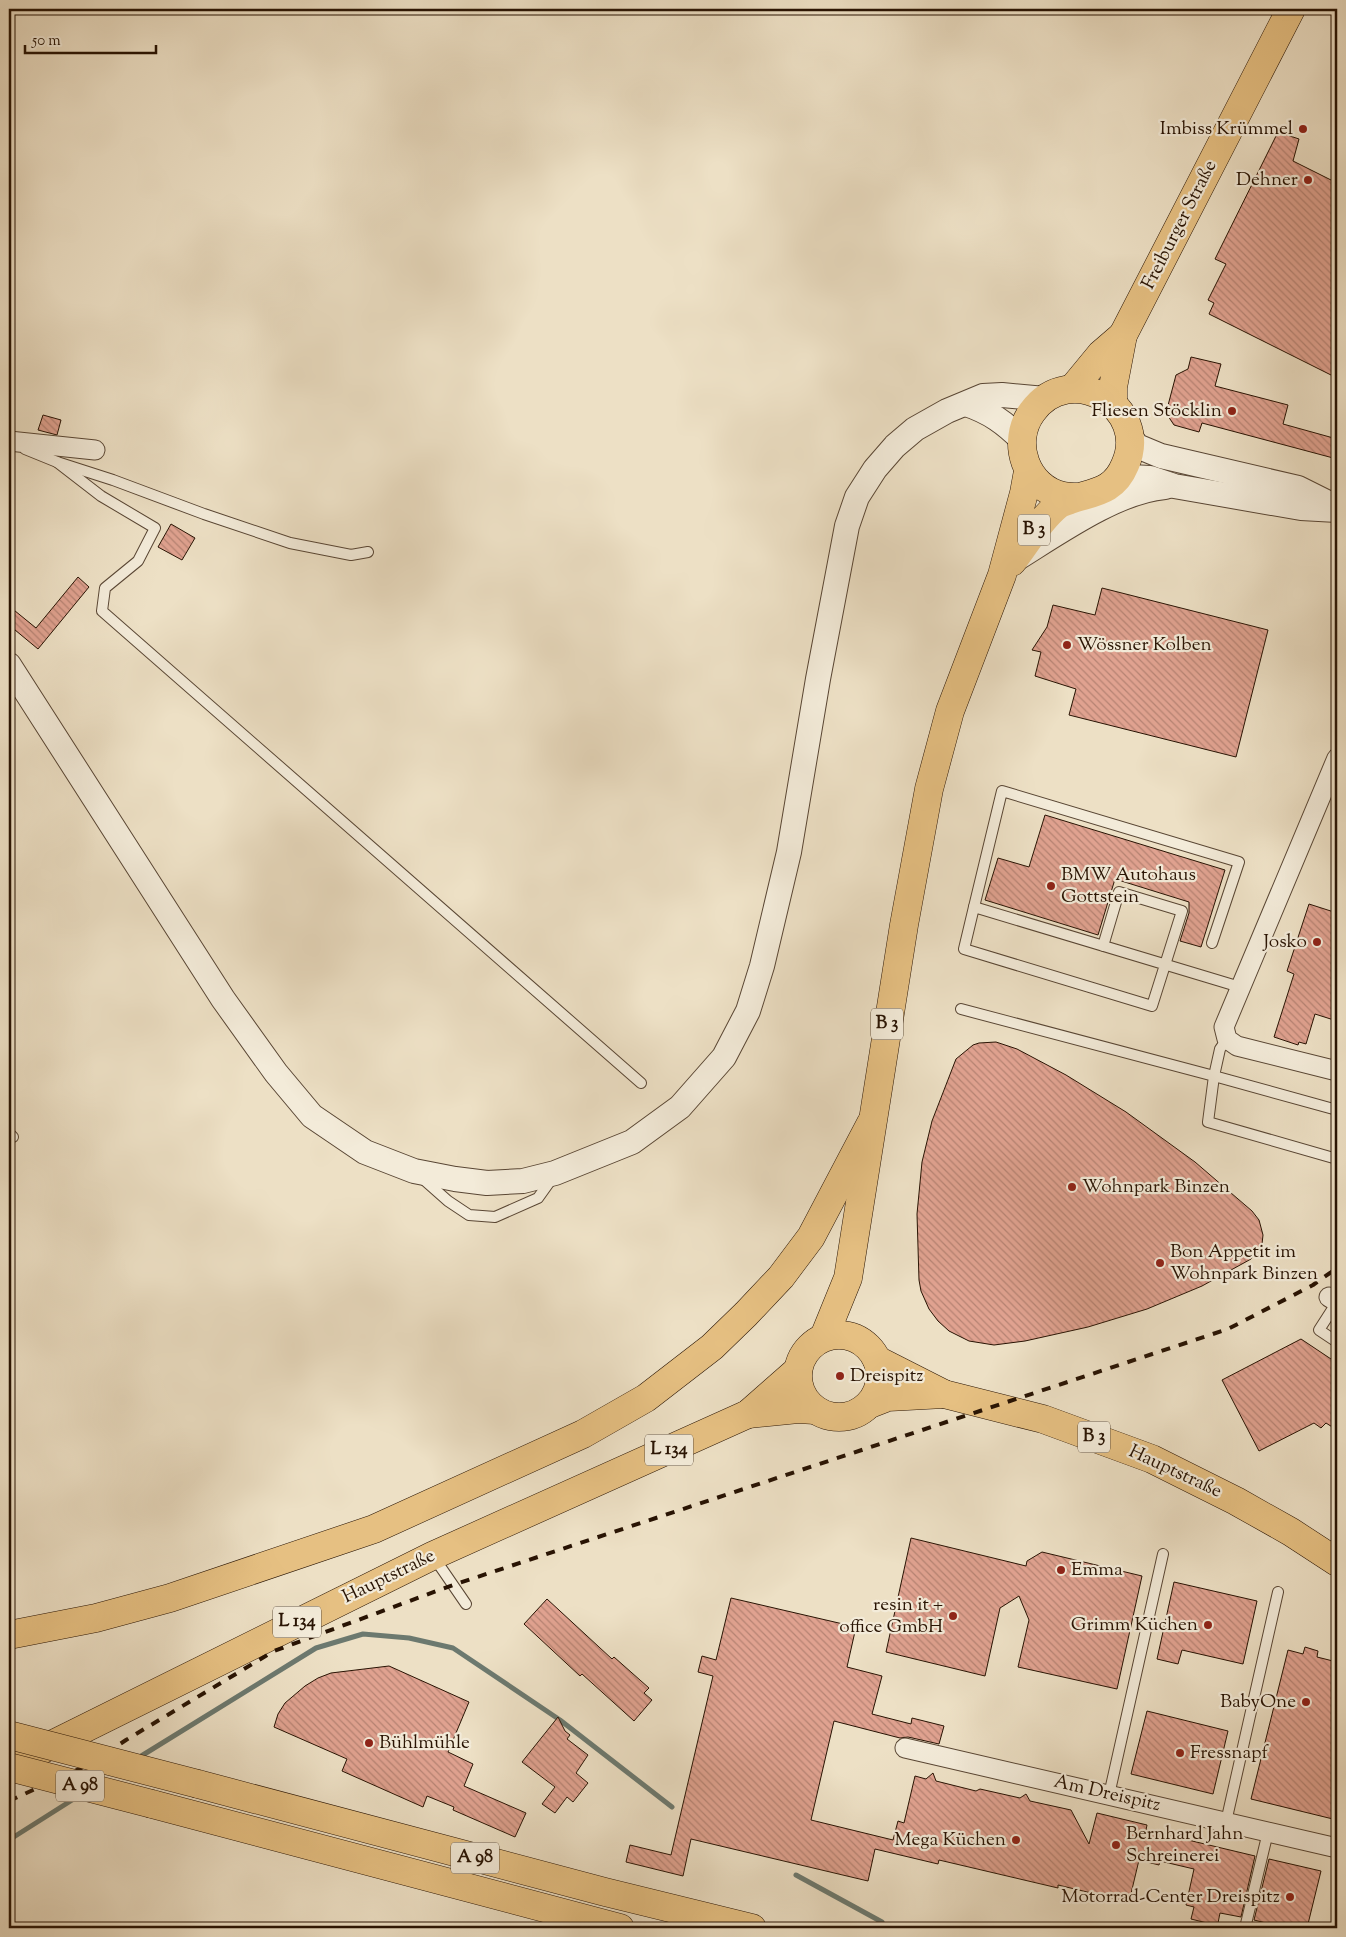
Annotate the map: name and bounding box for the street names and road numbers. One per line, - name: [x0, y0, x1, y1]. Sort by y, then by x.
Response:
- street label: Freiburger Straße: [1136, 156, 1224, 294]
- road number: B 3: [1018, 514, 1050, 546]
- road number: B 3: [871, 1009, 903, 1040]
- road number: B 3: [1078, 1421, 1110, 1452]
- road number: L 134: [645, 1434, 693, 1466]
- street label: Hauptstraße: [1124, 1439, 1226, 1505]
- street label: Hauptstraße: [338, 1543, 440, 1611]
- road number: L 134: [273, 1606, 321, 1638]
- street label: Am Dreispitz: [1051, 1769, 1163, 1819]
- road number: A 98: [56, 1770, 104, 1802]
- road number: A 98: [451, 1842, 499, 1874]

